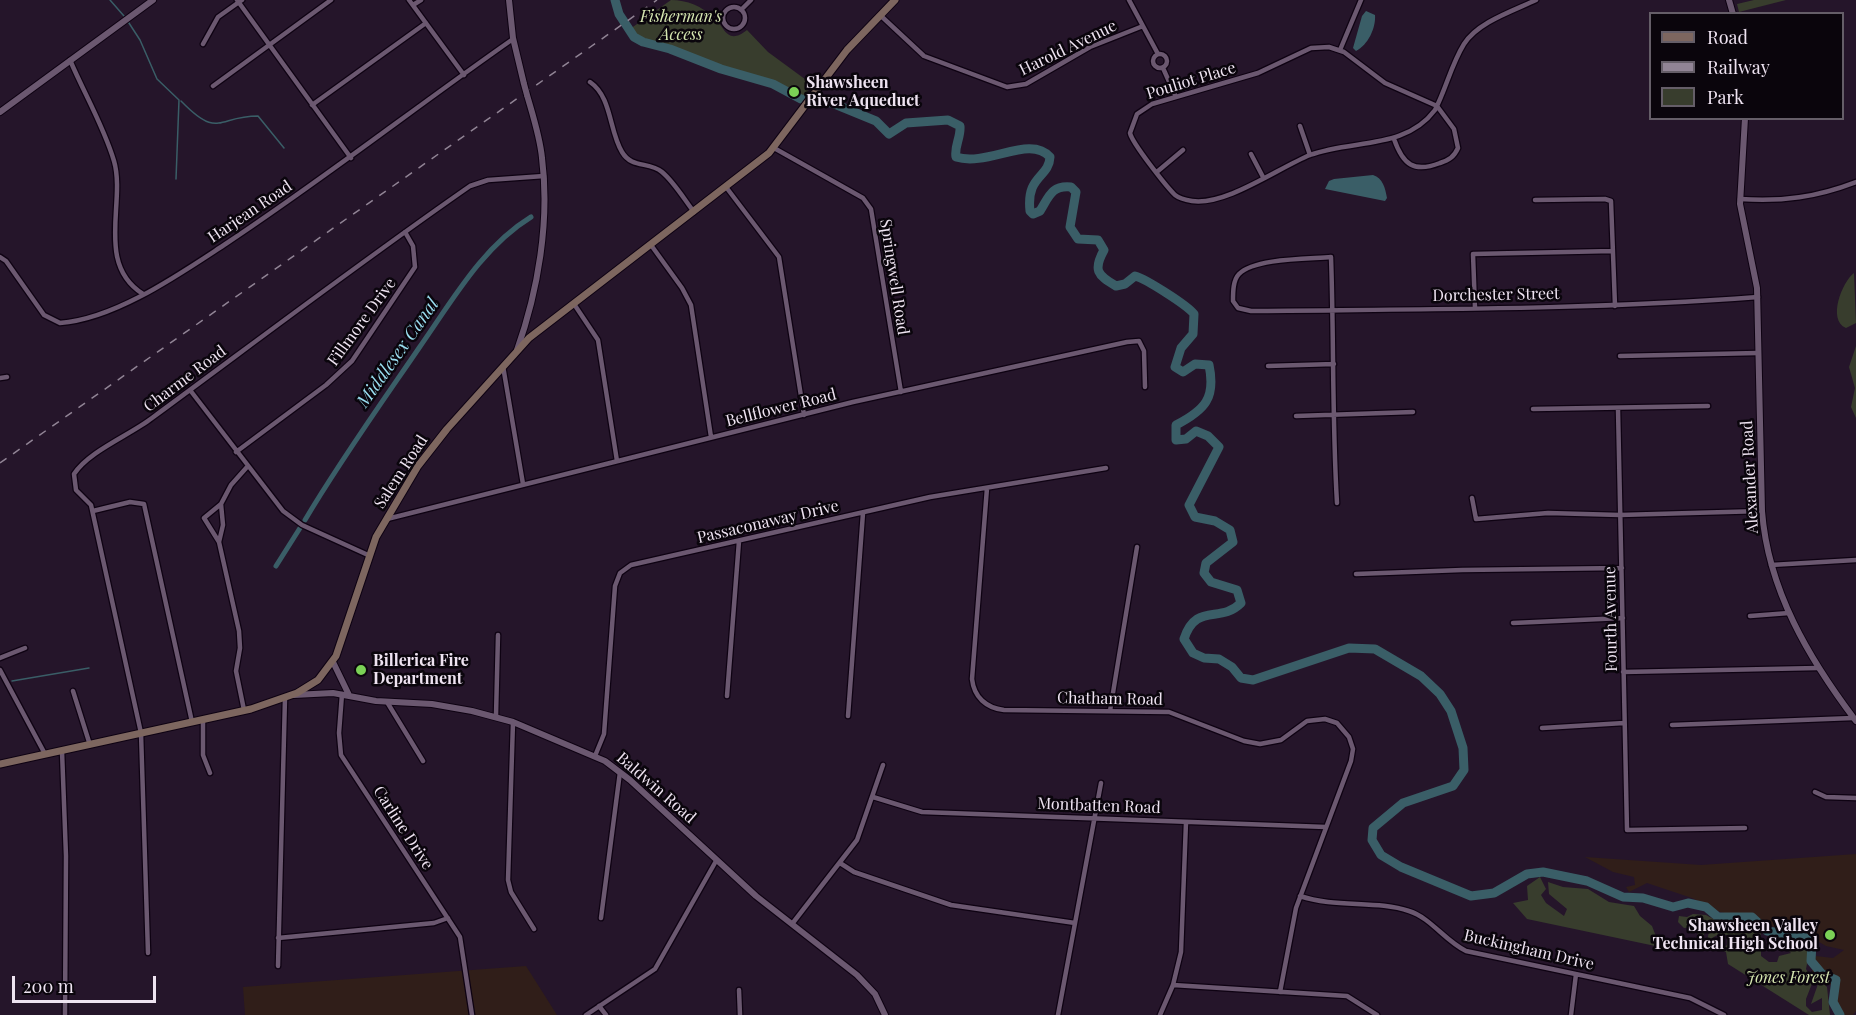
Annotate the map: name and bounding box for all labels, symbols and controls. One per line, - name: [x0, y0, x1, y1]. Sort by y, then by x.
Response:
- park label: Fisherman's Access: [640, 7, 722, 45]
- legend: [1649, 12, 1844, 120]
- street label: Harold Avenue: [1016, 16, 1120, 80]
- text: Road: [1707, 25, 1748, 49]
- text: Railway: [1707, 55, 1770, 79]
- street label: Pouliot Place: [1144, 58, 1238, 104]
- place label: Shawsheen River Aqueduct: [806, 73, 920, 111]
- marker: Shawsheen River Aqueduct: [787, 85, 801, 99]
- text: Park: [1707, 85, 1744, 109]
- street label: Harjean Road: [204, 177, 296, 247]
- street label: Springwell Road: [875, 218, 913, 336]
- street label: Fillmore Drive: [324, 274, 400, 370]
- street label: Dorchester Street: [1432, 284, 1560, 306]
- water label: Middlesex Canal: [352, 294, 444, 412]
- street label: Charme Road: [140, 342, 230, 416]
- street label: Bellflower Road: [724, 385, 838, 431]
- street label: Alexander Road: [1737, 420, 1763, 534]
- street label: Salem Road: [370, 432, 432, 512]
- street label: Passaconaway Drive: [695, 496, 841, 548]
- street label: Fourth Avenue: [1600, 566, 1622, 672]
- place label: Billerica Fire Department: [373, 651, 469, 689]
- marker: Billerica Fire Department: [354, 663, 368, 677]
- street label: Chatham Road: [1057, 688, 1163, 710]
- street label: Baldwin Road: [612, 748, 700, 828]
- street label: Carline Drive: [369, 783, 437, 873]
- street label: Montbatten Road: [1037, 794, 1161, 818]
- place label: Shawsheen Valley Technical High School: [1652, 916, 1818, 954]
- street label: Buckingham Drive: [1462, 926, 1596, 974]
- marker: Shawsheen Valley Technical High School: [1823, 928, 1837, 942]
- scale bar: [15, 964, 159, 1002]
- park label: Jones Forest: [1746, 968, 1830, 988]
- text: 200 m: [23, 974, 74, 998]

